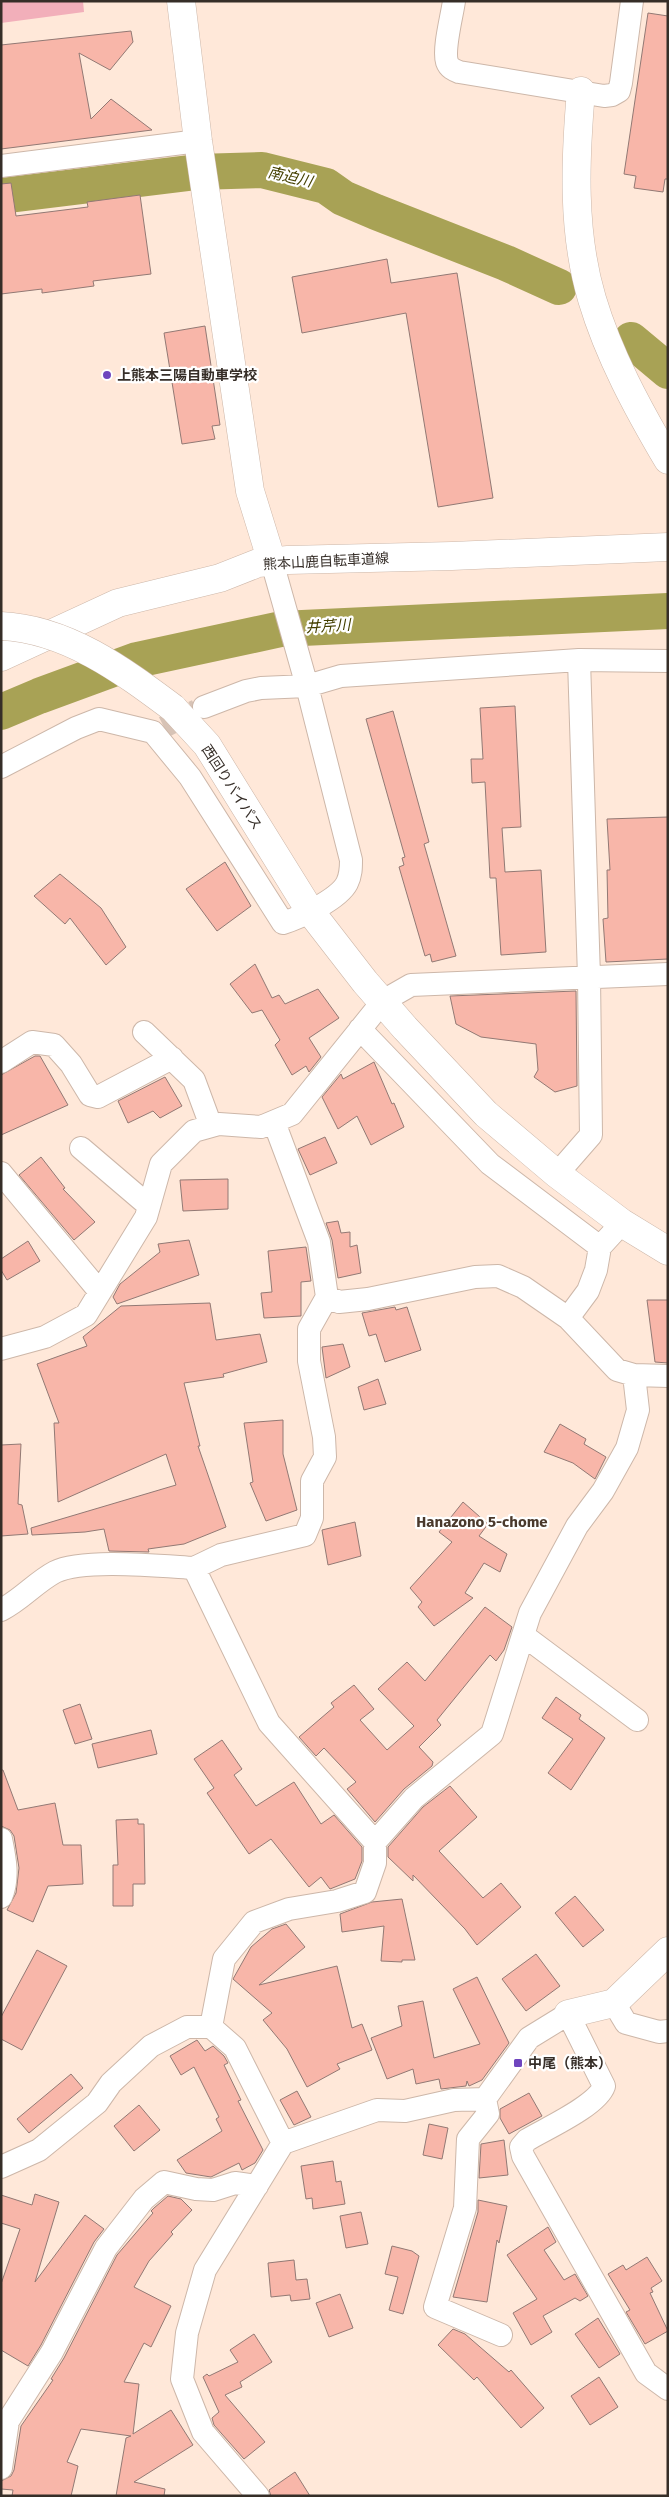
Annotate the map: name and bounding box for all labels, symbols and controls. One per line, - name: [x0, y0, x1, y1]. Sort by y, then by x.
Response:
- water label: 南迫川: [266, 163, 316, 191]
- place label: 上熊本三陽自動車学校: [117, 367, 257, 384]
- marker: 上熊本三陽自動車学校: [101, 369, 113, 381]
- street label: 熊本山鹿自転車道線: [263, 550, 389, 573]
- water label: 井芹川: [305, 616, 353, 636]
- street label: 西回りバイパス: [198, 742, 265, 833]
- district label: Hanazono 5-chome: [416, 1513, 548, 1531]
- place label: 中尾（熊本）: [528, 2055, 612, 2072]
- marker: 中尾（熊本）: [512, 2057, 524, 2069]

